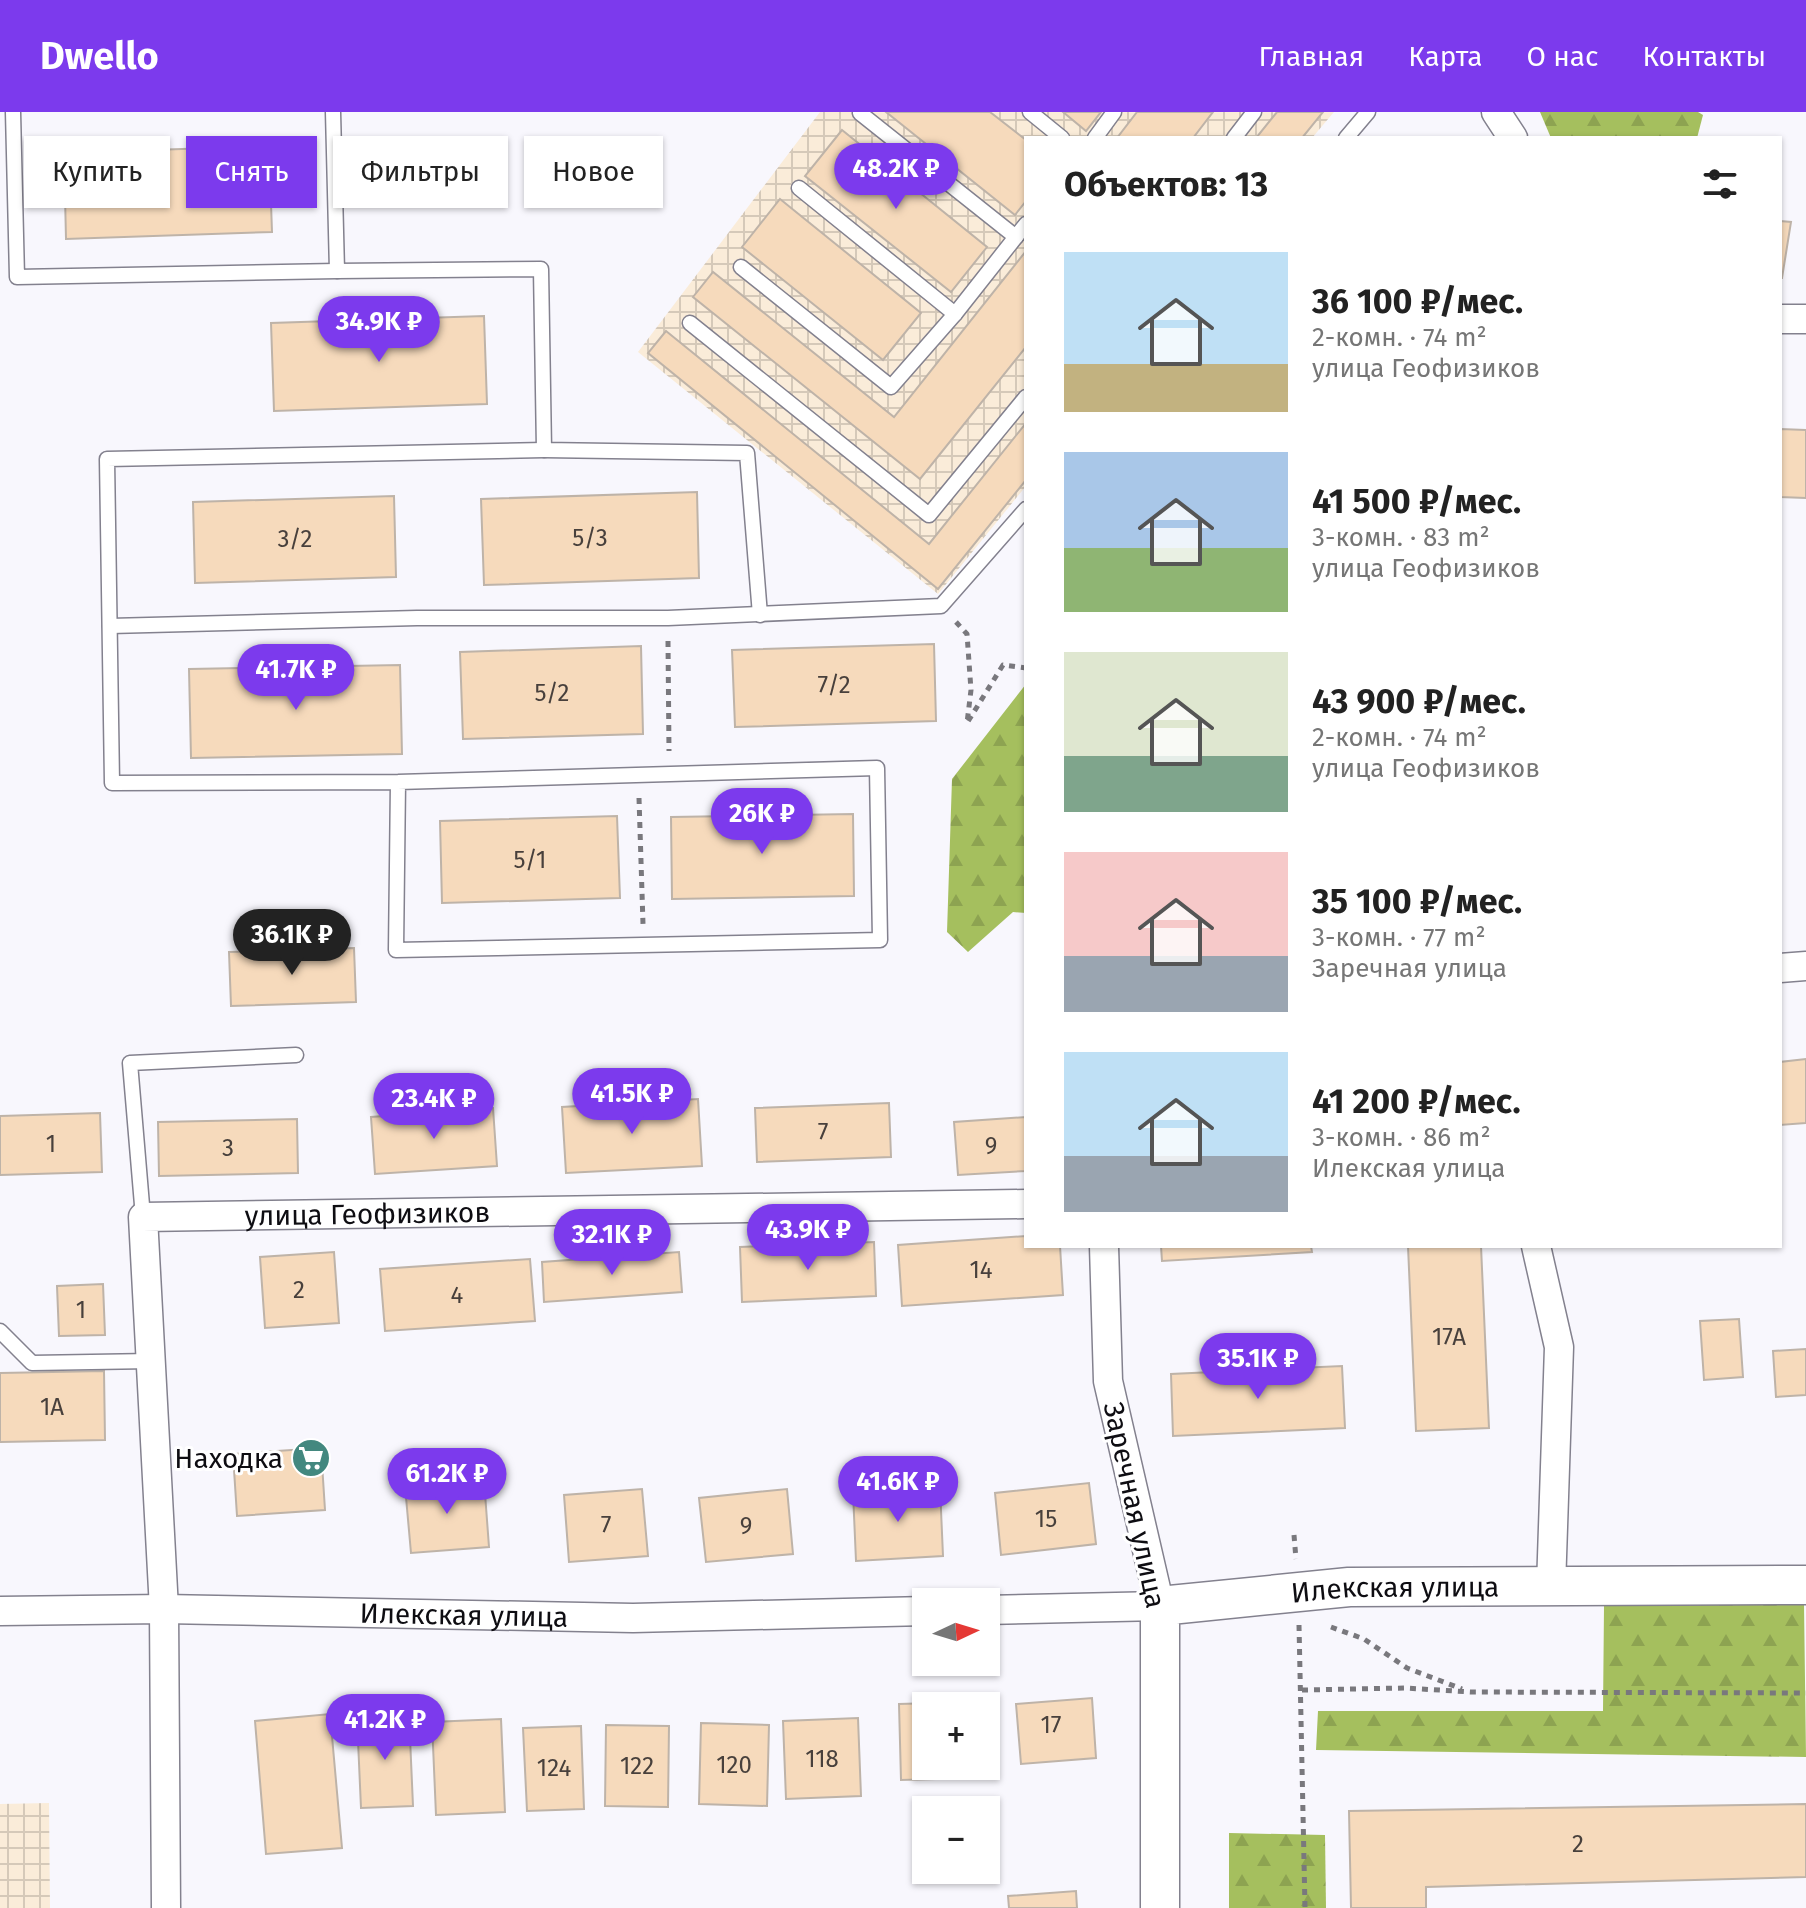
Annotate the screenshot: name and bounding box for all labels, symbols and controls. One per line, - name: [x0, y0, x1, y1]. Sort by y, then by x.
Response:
- text: Dwello: [40, 33, 159, 79]
- text: Главная: [1258, 40, 1364, 73]
- text: Карта: [1408, 40, 1482, 73]
- text: О нас: [1526, 40, 1598, 73]
- text: Контакты: [1642, 40, 1766, 73]
- chip: Купить: [24, 136, 170, 208]
- chip: Снять: [186, 136, 317, 208]
- chip: Фильтры: [333, 136, 508, 208]
- chip: Новое: [524, 136, 663, 208]
- pin: 48.2K ₽: [822, 143, 970, 211]
- text: 48.2K ₽: [852, 153, 940, 184]
- icon: filters: [1698, 162, 1742, 206]
- text: Объектов: 13: [1064, 164, 1268, 205]
- text: 36 100 ₽/мес.: [1312, 281, 1523, 322]
- icon: home: [1128, 284, 1224, 380]
- pin: 34.9K ₽: [305, 296, 453, 364]
- text: 34.9K ₽: [336, 306, 422, 337]
- text: 2-комн. · 74 m²: [1312, 322, 1487, 353]
- text: улица Геофизиков: [1312, 353, 1540, 384]
- text: 41 500 ₽/мес.: [1312, 481, 1521, 522]
- icon: home: [1128, 484, 1224, 580]
- text: 3-комн. · 83 m²: [1312, 522, 1490, 553]
- house number: 5/3: [572, 524, 608, 552]
- house number: 3/2: [278, 525, 312, 553]
- text: улица Геофизиков: [1312, 553, 1540, 584]
- pin: 41.7K ₽: [222, 644, 370, 712]
- text: 41.7K ₽: [255, 654, 337, 685]
- house number: 7/2: [817, 671, 851, 699]
- house number: 5/2: [535, 679, 569, 707]
- text: 43 900 ₽/мес.: [1312, 681, 1526, 722]
- icon: home: [1128, 684, 1224, 780]
- text: 2-комн. · 74 m²: [1312, 722, 1487, 753]
- text: улица Геофизиков: [1312, 753, 1540, 784]
- pin: 26K ₽: [706, 788, 818, 856]
- text: 26K ₽: [729, 798, 795, 829]
- house number: 5/1: [514, 846, 546, 874]
- text: 35 100 ₽/мес.: [1312, 881, 1522, 922]
- icon: home: [1128, 884, 1224, 980]
- pin: 36.1K ₽: [218, 909, 366, 977]
- text: 36.1K ₽: [251, 919, 333, 950]
- text: 3-комн. · 77 m²: [1312, 922, 1486, 953]
- text: Заречная улица: [1312, 953, 1507, 984]
- pin: 41.5K ₽: [558, 1068, 706, 1136]
- pin: 23.4K ₽: [360, 1073, 508, 1141]
- text: 41.5K ₽: [590, 1078, 674, 1109]
- text: 41 200 ₽/мес.: [1312, 1081, 1521, 1122]
- text: 23.4K ₽: [391, 1083, 477, 1114]
- icon: home: [1128, 1084, 1224, 1180]
- house number: 7: [818, 1118, 828, 1146]
- text: 3-комн. · 86 m²: [1312, 1122, 1491, 1153]
- house number: 1: [46, 1130, 56, 1158]
- house number: 9: [985, 1132, 997, 1160]
- house number: 3: [222, 1134, 234, 1162]
- text: Илекская улица: [1312, 1153, 1506, 1184]
- street label: улица Геофизиков: [244, 1196, 490, 1233]
- pin: 43.9K ₽: [734, 1204, 882, 1272]
- pin: 32.1K ₽: [538, 1209, 686, 1277]
- text: 43.9K ₽: [765, 1214, 851, 1245]
- text: 32.1K ₽: [572, 1219, 652, 1250]
- house number: 14: [969, 1256, 993, 1284]
- house number: 2: [293, 1276, 305, 1304]
- house number: 4: [451, 1281, 464, 1309]
- house number: 1: [76, 1296, 86, 1324]
- house number: 17А: [1432, 1323, 1466, 1351]
- pin: 35.1K ₽: [1184, 1333, 1332, 1401]
- text: 35.1K ₽: [1217, 1343, 1299, 1374]
- house number: 1А: [40, 1393, 64, 1421]
- street label: Заречная улица: [1097, 1399, 1172, 1611]
- supermarket icon: Находка: [290, 1437, 332, 1479]
- place label: Находка: [174, 1442, 283, 1475]
- pin: 61.2K ₽: [373, 1448, 521, 1516]
- pin: 41.6K ₽: [824, 1456, 972, 1524]
- text: 61.2K ₽: [405, 1458, 489, 1489]
- text: 41.6K ₽: [856, 1466, 940, 1497]
- house number: 15: [1035, 1505, 1057, 1533]
- house number: 7: [601, 1511, 611, 1539]
- house number: 9: [740, 1512, 752, 1540]
- street label: Илекская улица: [1290, 1570, 1499, 1610]
- north arrow: [912, 1588, 1000, 1676]
- map controls: [912, 1588, 1000, 1884]
- street label: Илекская улица: [359, 1597, 568, 1634]
- button: +: [912, 1692, 1000, 1780]
- pin: 41.2K ₽: [311, 1694, 459, 1762]
- text: 41.2K ₽: [344, 1704, 426, 1735]
- house number: 17: [1040, 1711, 1062, 1739]
- house number: 118: [805, 1745, 839, 1773]
- house number: 120: [716, 1751, 752, 1779]
- house number: 122: [620, 1752, 654, 1780]
- house number: 124: [537, 1754, 571, 1782]
- button: −: [912, 1796, 1000, 1884]
- house number: 2: [1572, 1830, 1584, 1858]

